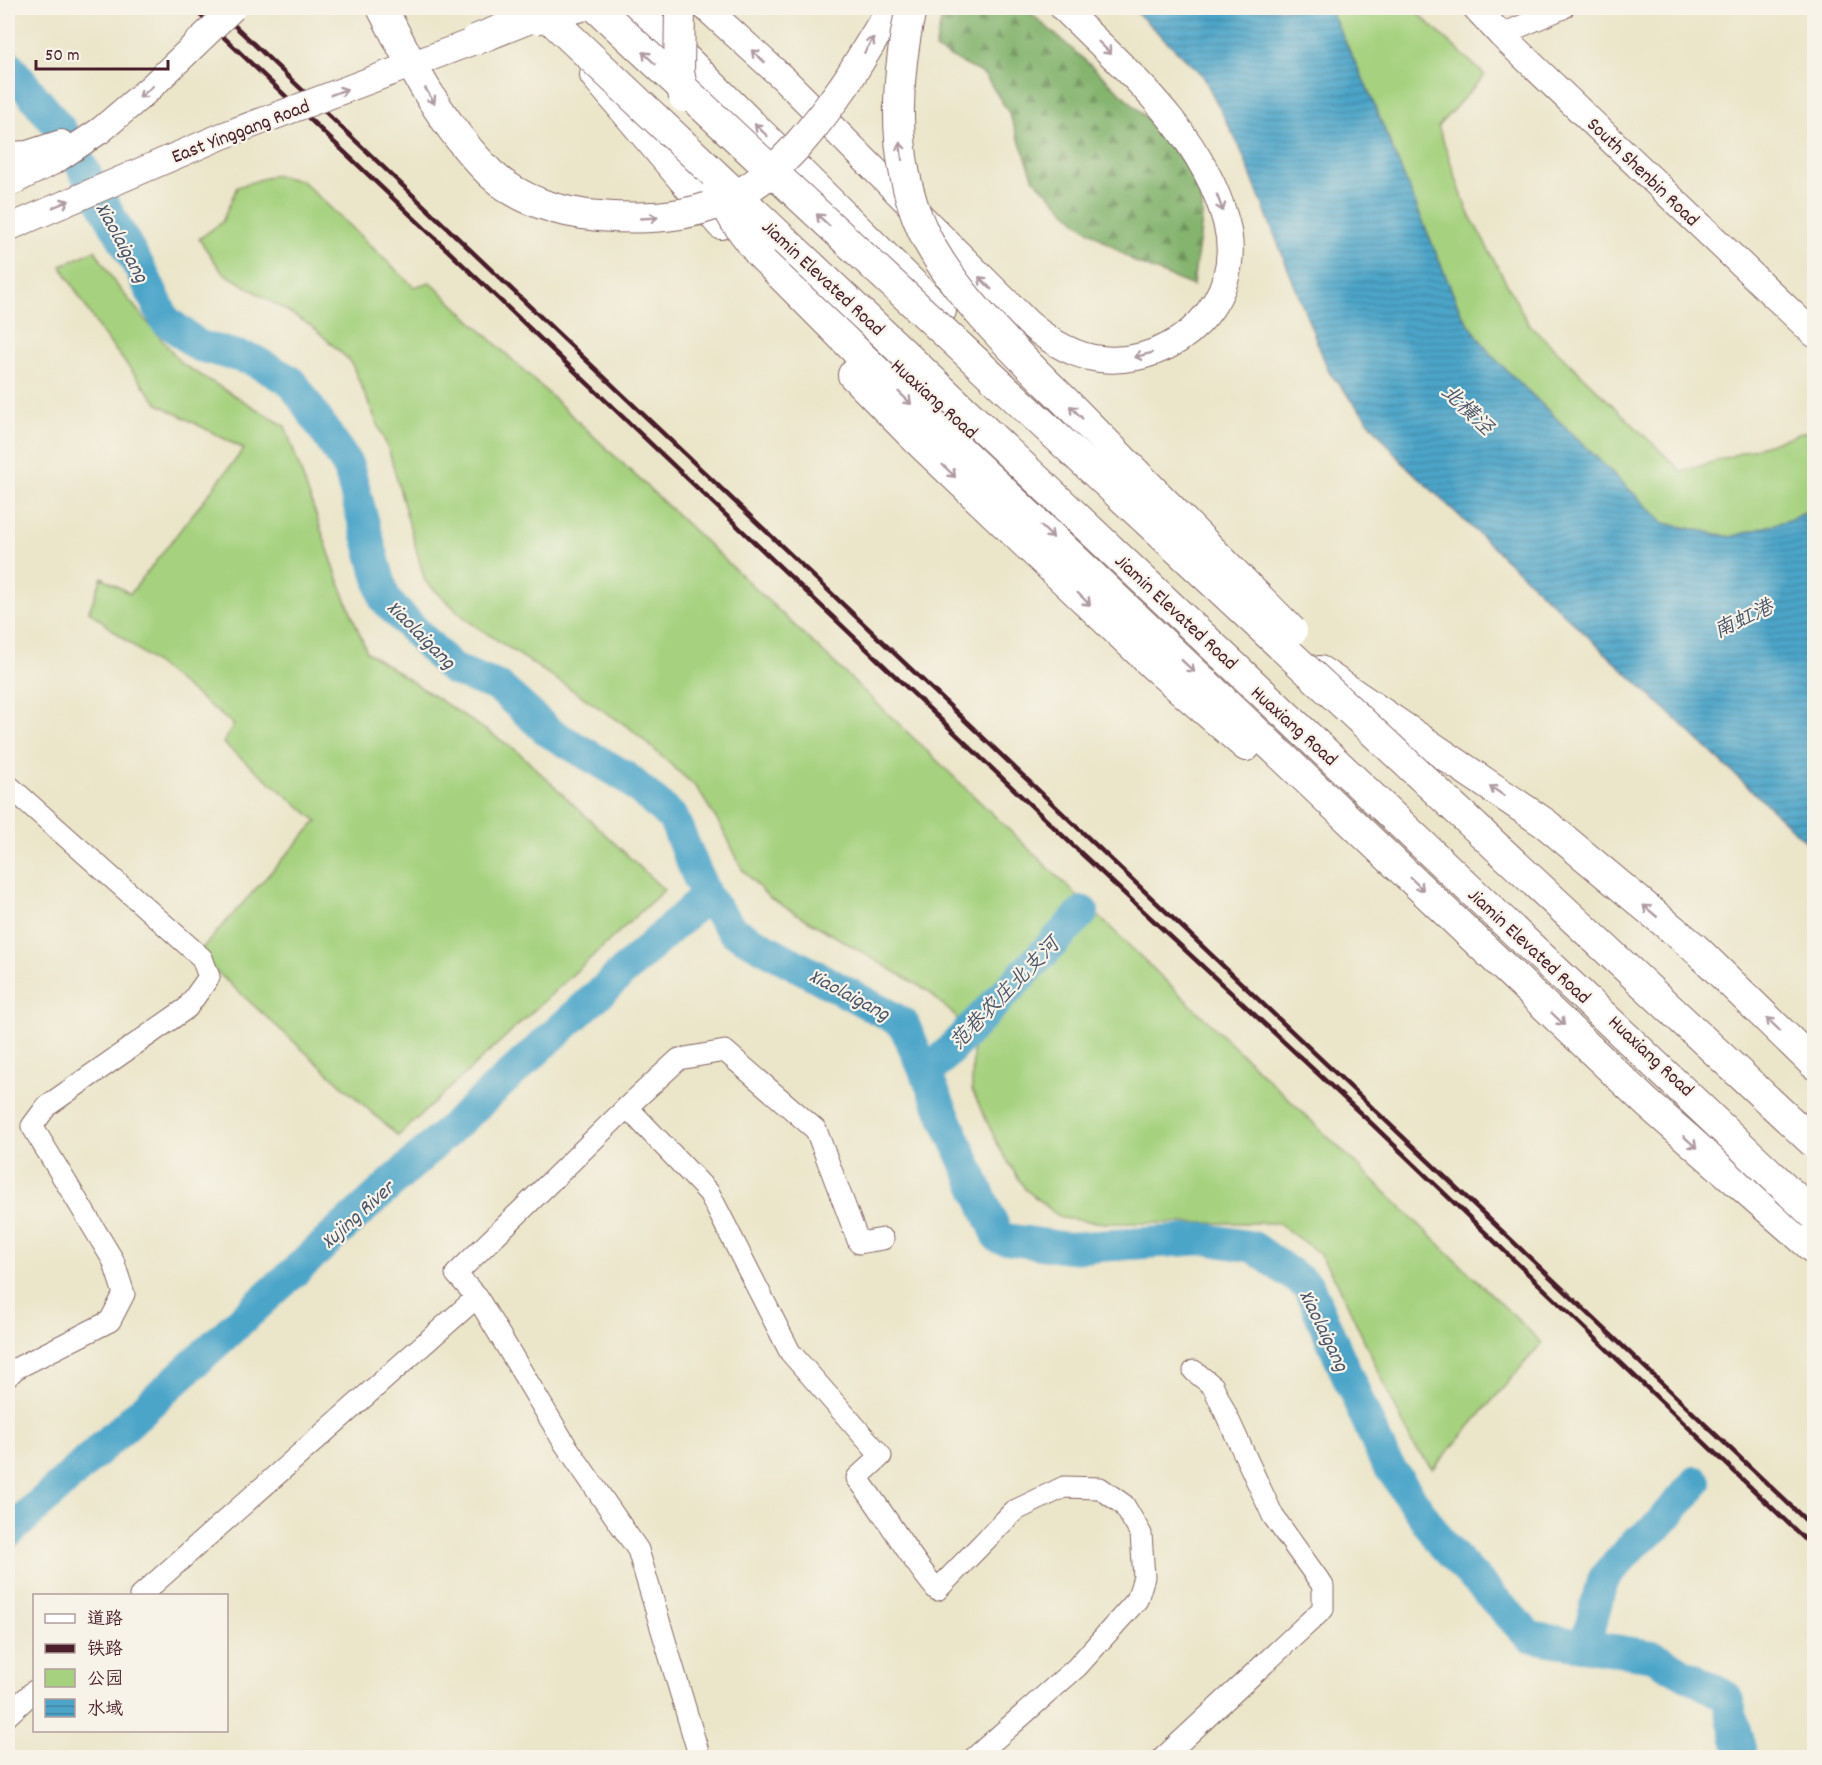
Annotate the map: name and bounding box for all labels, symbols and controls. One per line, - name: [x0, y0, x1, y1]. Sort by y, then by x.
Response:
- scale bar: [36, 33, 168, 71]
- one-way arrow: [863, 37, 875, 54]
- one-way arrow: [1097, 41, 1112, 56]
- text: 50 m: [45, 44, 80, 69]
- one-way arrow: [751, 49, 766, 63]
- one-way arrow: [642, 51, 657, 66]
- one-way arrow: [139, 85, 154, 99]
- one-way arrow: [329, 85, 348, 96]
- one-way arrow: [424, 87, 436, 104]
- street label: East Yinggang Road: [168, 94, 314, 172]
- street label: South Shenbin Road: [1579, 112, 1705, 234]
- one-way arrow: [753, 123, 768, 137]
- one-way arrow: [896, 142, 907, 161]
- one-way arrow: [1215, 194, 1226, 212]
- one-way arrow: [51, 198, 70, 209]
- water label: Xiaolaigang: [86, 198, 155, 290]
- one-way arrow: [638, 212, 658, 223]
- one-way arrow: [815, 213, 830, 227]
- street label: Jiamin Elevated Road: [754, 215, 890, 344]
- one-way arrow: [978, 275, 993, 290]
- one-way arrow: [1134, 350, 1153, 362]
- street label: Huaxiang Road: [883, 353, 983, 447]
- water label: 北横泾: [1433, 378, 1500, 445]
- one-way arrow: [898, 390, 913, 405]
- one-way arrow: [1069, 405, 1083, 420]
- one-way arrow: [942, 464, 957, 478]
- one-way arrow: [1039, 525, 1054, 540]
- street label: Jiamin Elevated Road: [1107, 549, 1243, 678]
- one-way arrow: [1076, 591, 1091, 606]
- water label: 南虹港: [1709, 593, 1781, 648]
- water label: Xiaolaigang: [378, 595, 462, 678]
- one-way arrow: [1181, 659, 1196, 673]
- street label: Huaxiang Road: [1243, 680, 1343, 774]
- one-way arrow: [1489, 784, 1506, 796]
- one-way arrow: [1410, 877, 1425, 891]
- street label: Jiamin Elevated Road: [1460, 883, 1596, 1012]
- one-way arrow: [1642, 904, 1658, 917]
- water label: 范巷农庄北支河: [944, 930, 1070, 1058]
- water label: Xiaolaigang: [803, 963, 895, 1031]
- street label: Huaxiang Road: [1601, 1010, 1699, 1104]
- one-way arrow: [1551, 1012, 1566, 1026]
- one-way arrow: [1765, 1016, 1780, 1031]
- one-way arrow: [1683, 1135, 1698, 1149]
- water label: Xujing River: [316, 1174, 404, 1257]
- water label: Xiaolaigang: [1290, 1286, 1355, 1378]
- legend: [33, 1594, 228, 1732]
- text: 道路: [87, 1608, 123, 1633]
- text: 铁路: [87, 1638, 123, 1663]
- text: 公园: [87, 1668, 123, 1693]
- text: 水域: [87, 1698, 123, 1723]

